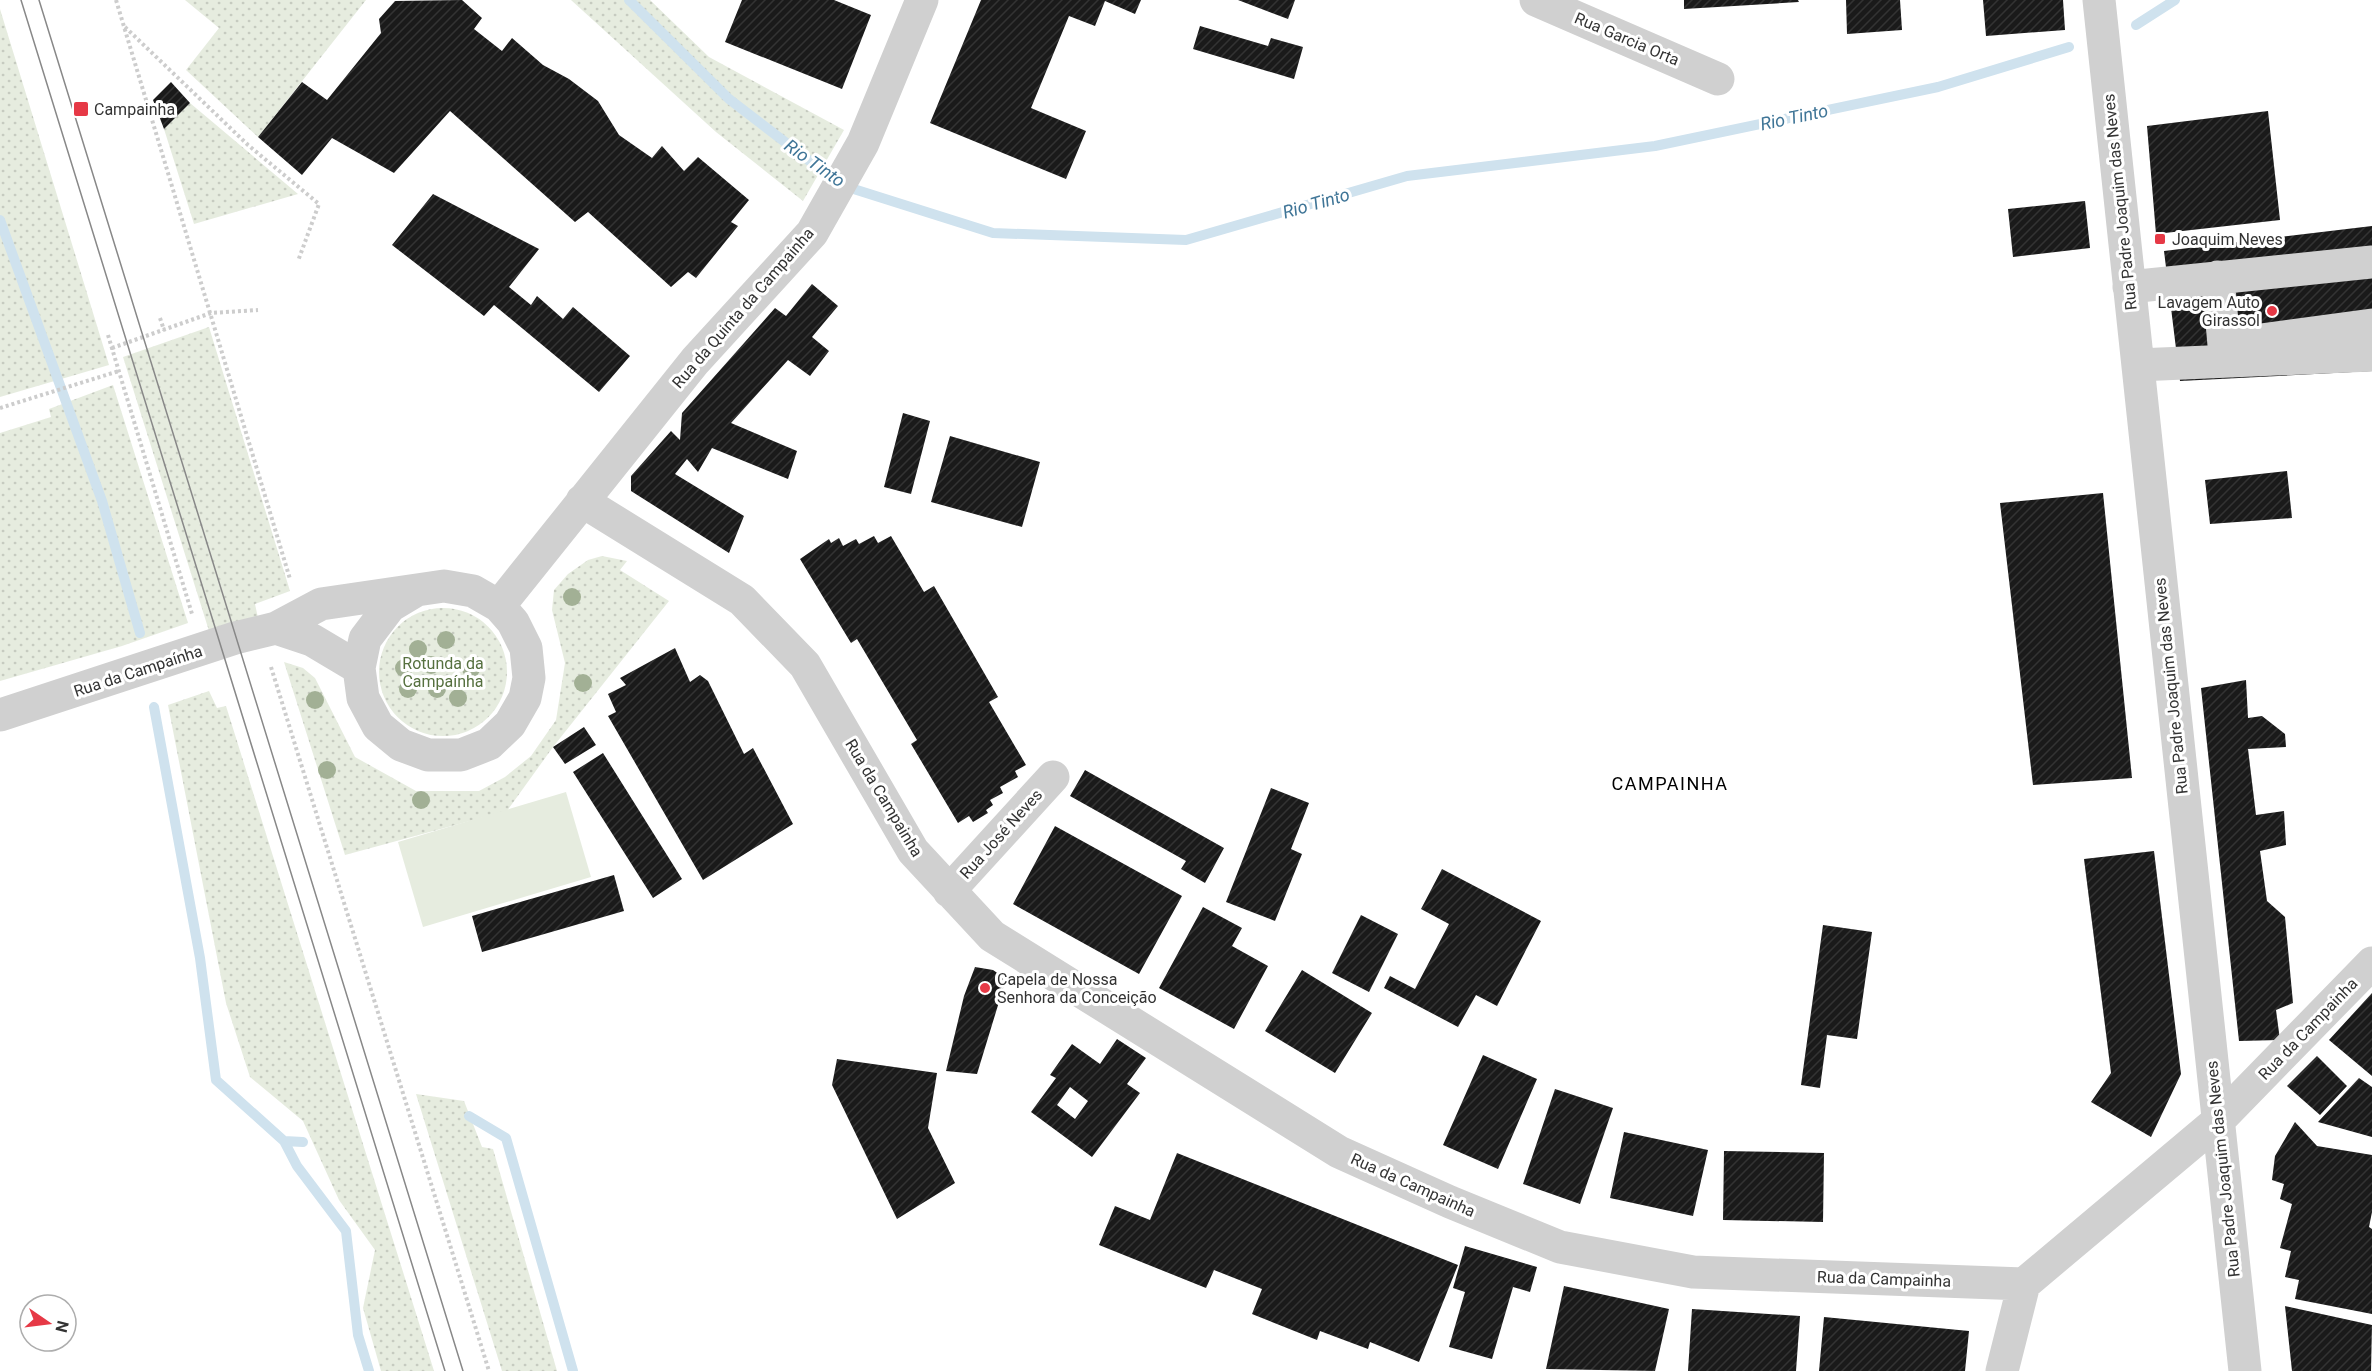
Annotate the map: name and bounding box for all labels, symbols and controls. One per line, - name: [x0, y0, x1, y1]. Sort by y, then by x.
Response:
- street label: Rua Garcia Orta: [1572, 8, 1682, 70]
- street label: Rua Padre Joaquim das Neves: [2099, 93, 2141, 311]
- marker: Campainha: [72, 100, 90, 118]
- place label: Campainha: [94, 100, 175, 119]
- water label: Rio Tinto: [1758, 100, 1830, 134]
- water label: Rio Tinto: [781, 135, 849, 191]
- water label: Rio Tinto: [1280, 183, 1352, 223]
- street label: Rua da Quinta da Campainha: [668, 224, 818, 392]
- place label: Joaquim Neves: [2172, 230, 2283, 249]
- marker: Joaquim Neves: [2153, 232, 2167, 246]
- place label: Lavagem Auto Girassol: [2158, 293, 2260, 330]
- marker: Lavagem Auto Girassol: [2265, 304, 2279, 318]
- street label: Rua Padre Joaquim das Neves: [2150, 577, 2192, 795]
- street label: Rua da Campaínha: [71, 641, 205, 701]
- park label: Rotunda da Campaínha: [402, 654, 484, 691]
- street label: Rua da Campainha: [841, 736, 927, 860]
- district label: CAMPAINHA: [1611, 773, 1729, 794]
- street label: Rua José Neves: [956, 785, 1046, 883]
- place label: Capela de Nossa Senhora da Conceição: [997, 970, 1157, 1007]
- street label: Rua da Campainha: [2255, 974, 2361, 1084]
- marker: Capela de Nossa Senhora da Conceição: [978, 981, 992, 995]
- street label: Rua Padre Joaquim das Neves: [2202, 1060, 2244, 1278]
- street label: Rua da Campainha: [1348, 1149, 1478, 1221]
- street label: Rua da Campainha: [1817, 1267, 1951, 1291]
- north arrow: [18, 1293, 78, 1353]
- text: N: [51, 1319, 73, 1334]

